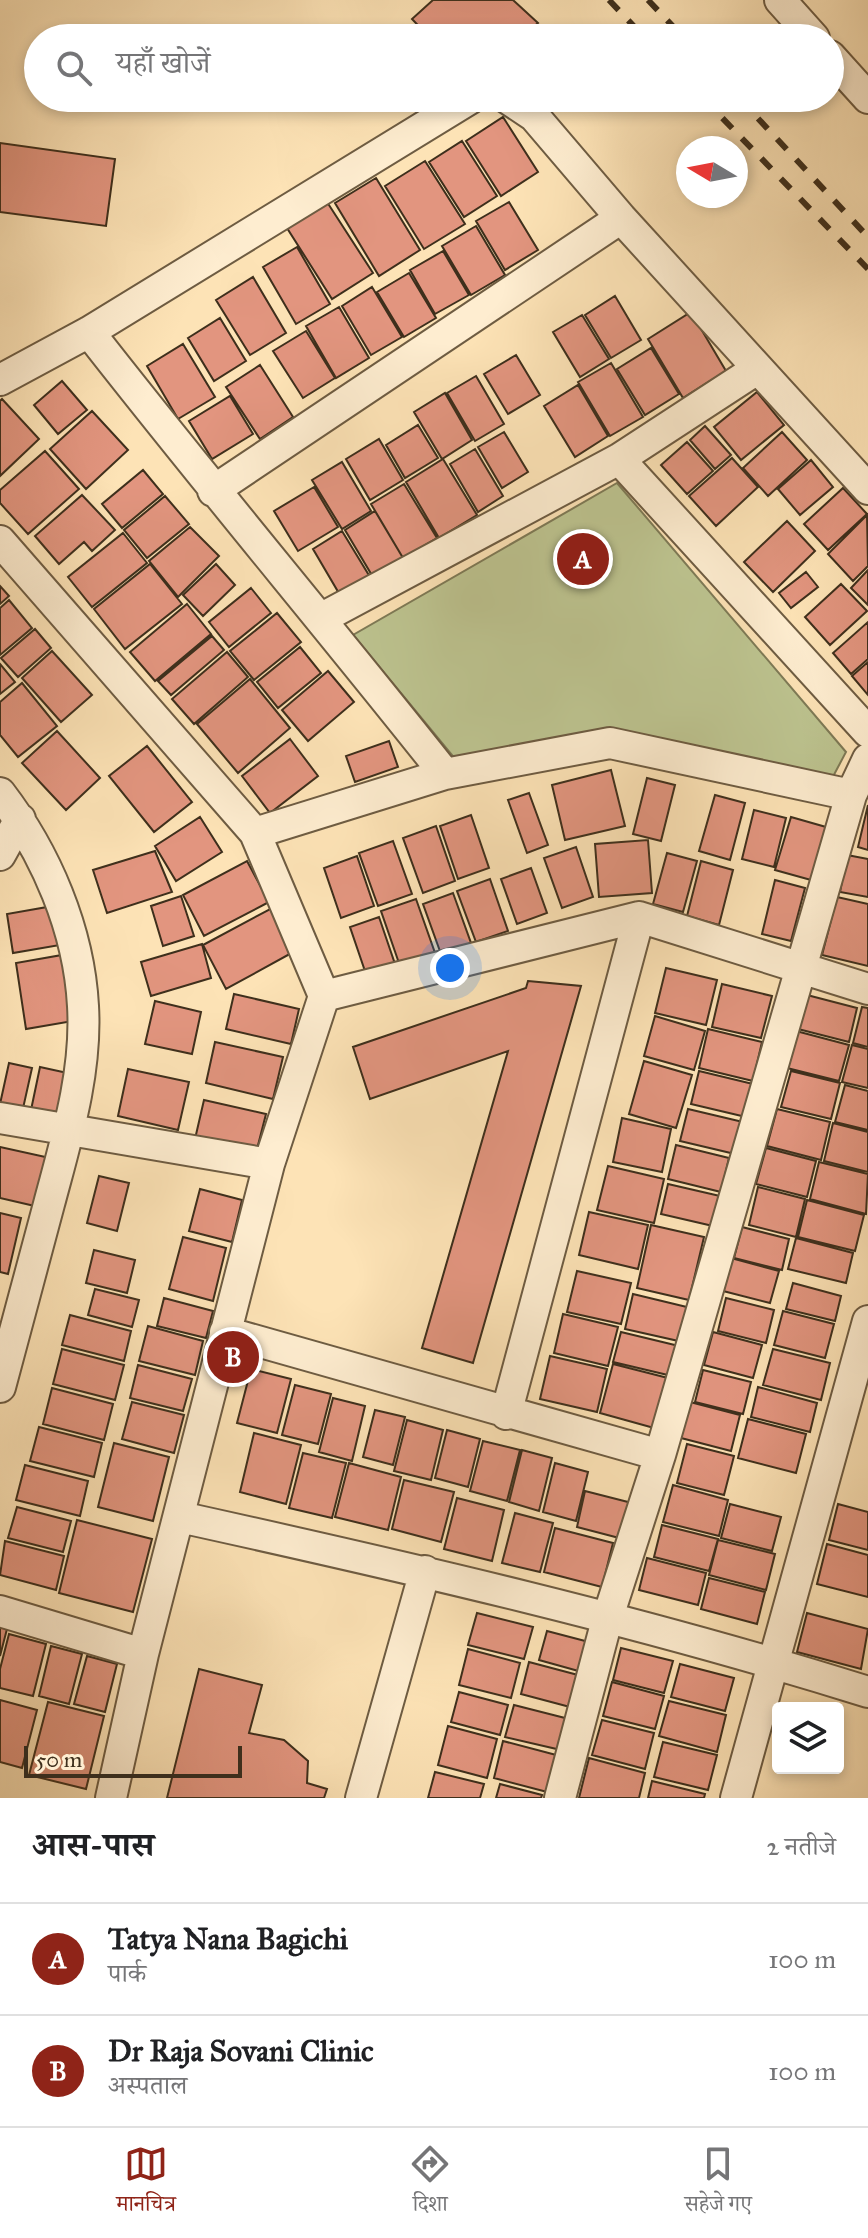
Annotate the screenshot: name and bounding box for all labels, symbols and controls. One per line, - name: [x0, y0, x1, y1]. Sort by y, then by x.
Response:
- search box: [24, 24, 844, 112]
- text: यहाँ खोजें: [116, 45, 210, 81]
- icon: search: [52, 46, 96, 90]
- north arrow: [676, 136, 748, 208]
- pin: A: [557, 529, 609, 589]
- your location: [430, 948, 470, 988]
- pin: B: [207, 1327, 259, 1387]
- map controls: [772, 1702, 844, 1774]
- button: layers: [772, 1702, 844, 1774]
- scale bar: [24, 1742, 242, 1778]
- text: 50 m: [36, 1746, 82, 1773]
- text: आस-पास: [32, 1824, 154, 1865]
- text: 2 नतीजे: [766, 1830, 836, 1862]
- text: Tatya Nana Bagichi: [108, 1921, 348, 1957]
- text: A: [49, 1943, 67, 1975]
- text: 100 m: [768, 1943, 836, 1975]
- text: पार्क: [108, 1957, 146, 1989]
- text: Dr Raja Sovani Clinic: [108, 2033, 374, 2069]
- text: B: [49, 2055, 67, 2087]
- text: 100 m: [768, 2055, 836, 2087]
- text: अस्पताल: [108, 2069, 187, 2101]
- tab: मानचित्र: [116, 2142, 176, 2225]
- tab: दिशा: [408, 2142, 452, 2225]
- tab: सहेजे गए: [685, 2142, 752, 2225]

